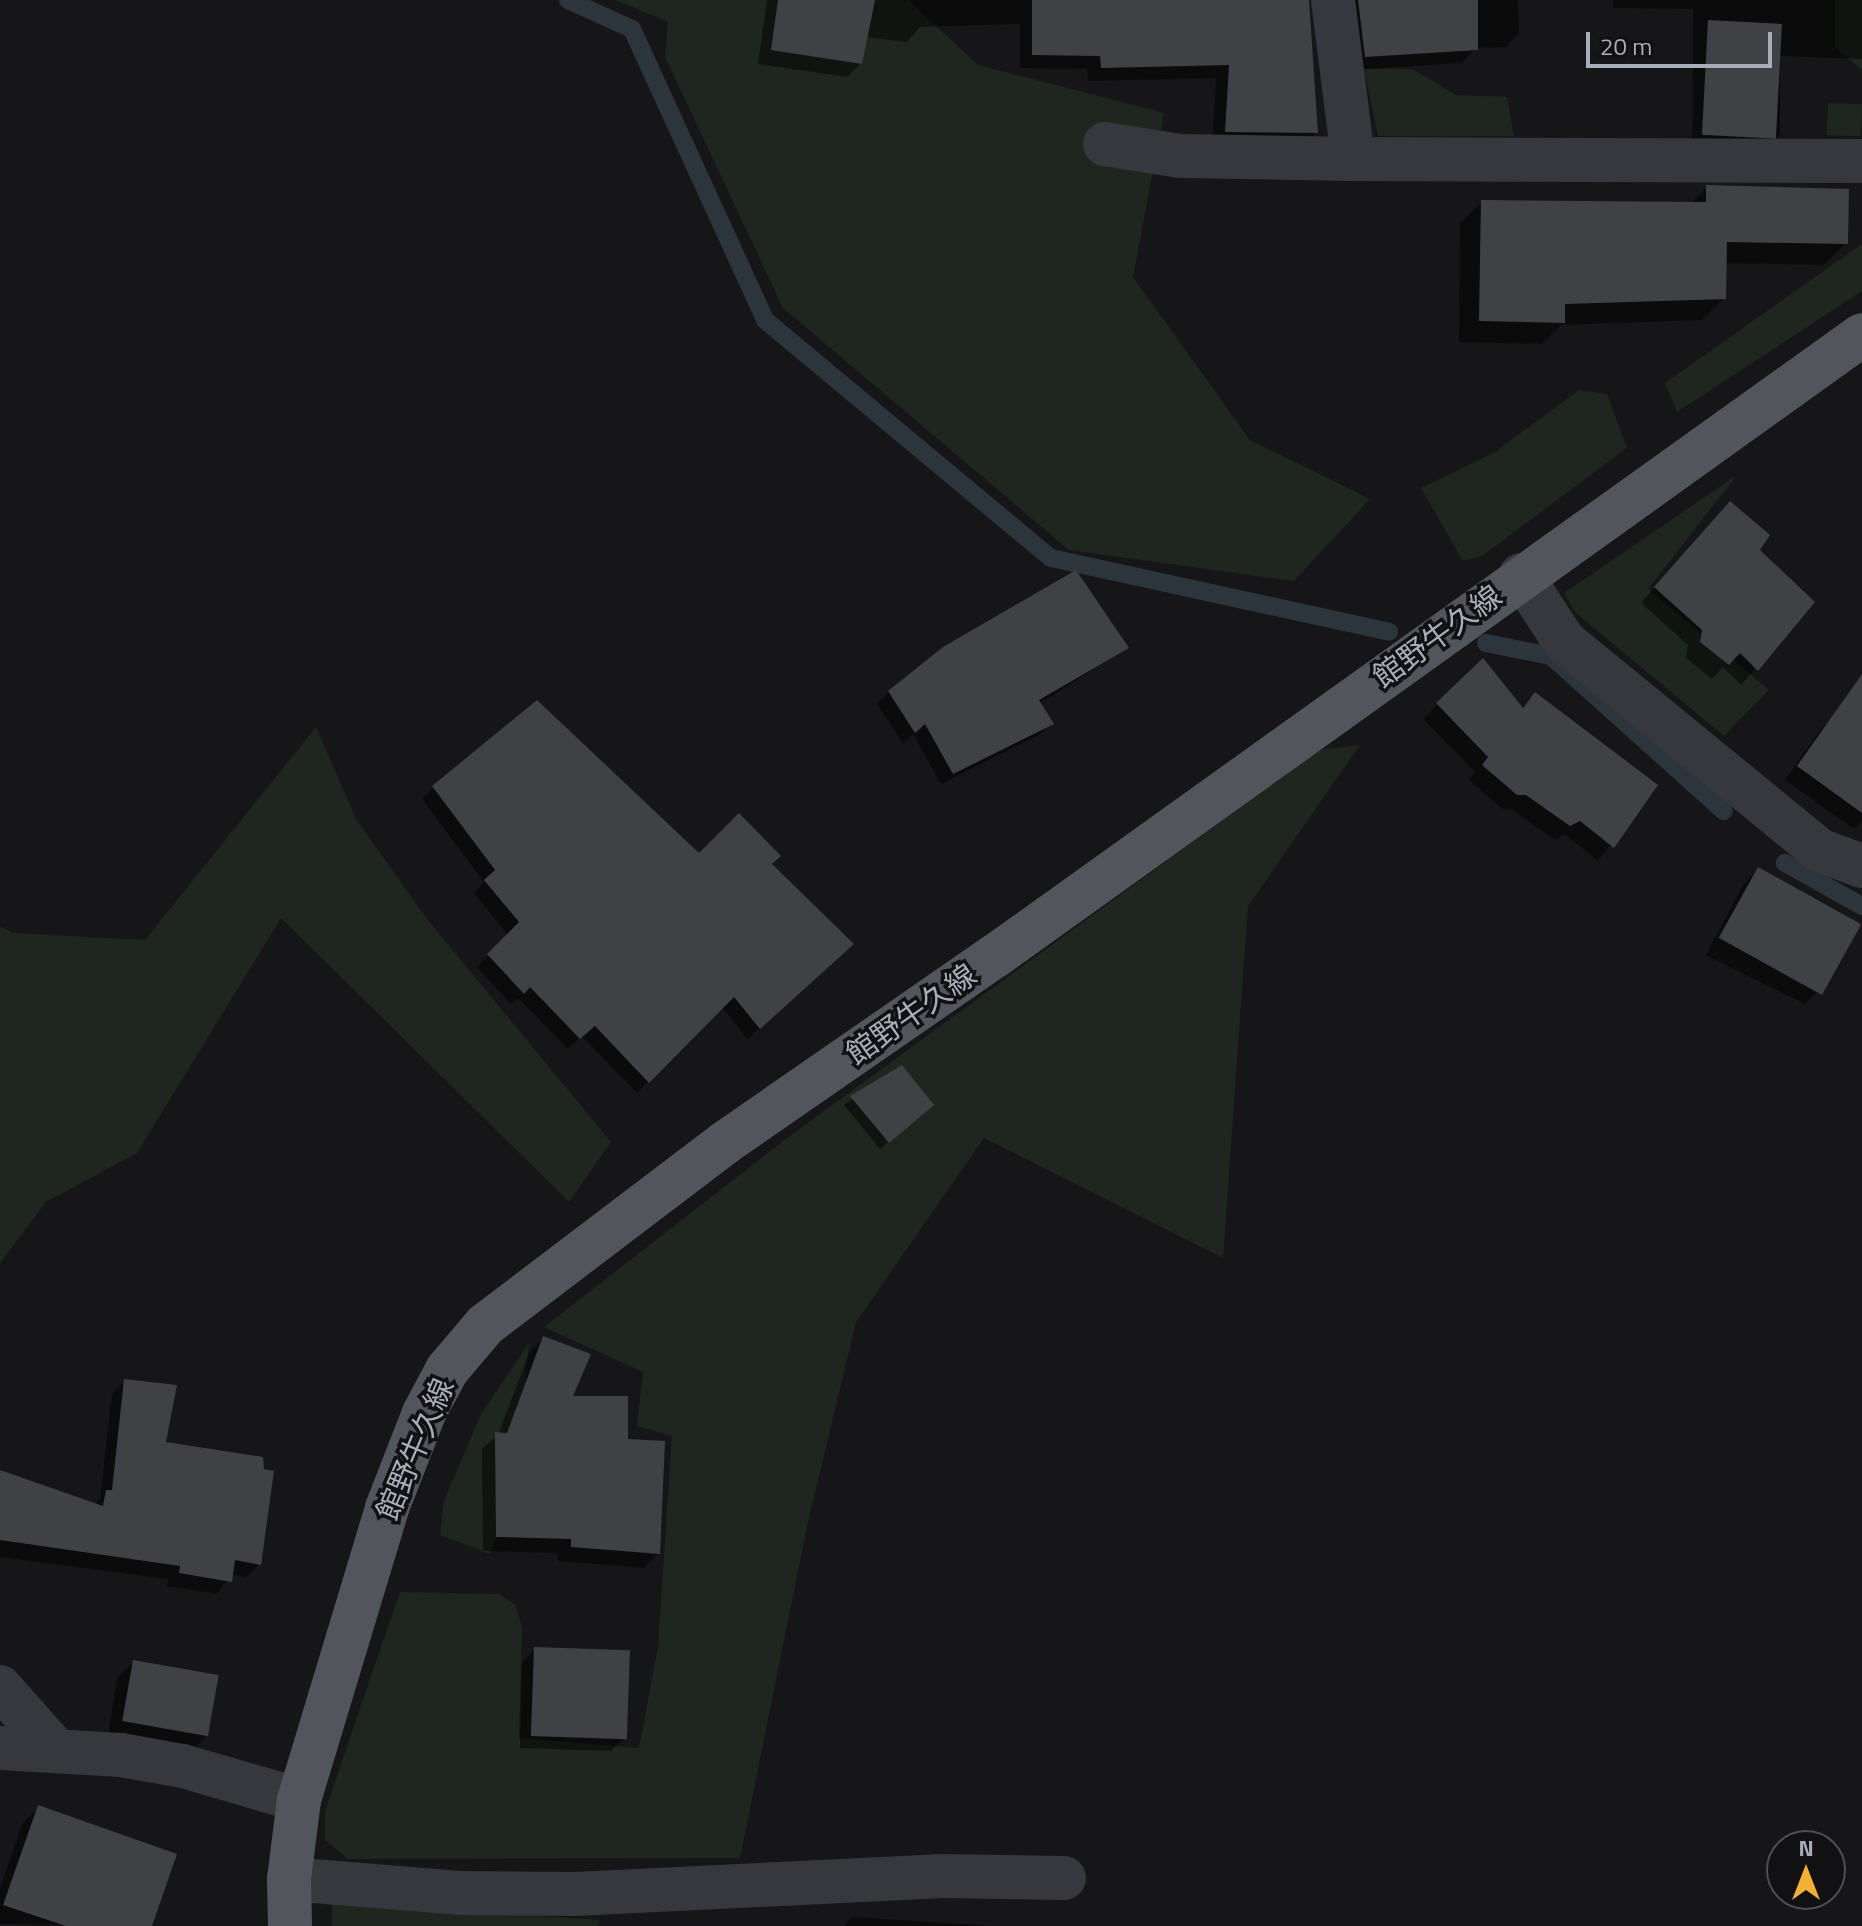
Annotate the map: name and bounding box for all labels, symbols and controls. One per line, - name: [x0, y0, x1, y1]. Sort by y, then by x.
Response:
- scale bar: [1590, 16, 1776, 66]
- text: 20 m: [1600, 28, 1652, 64]
- street label: 館野牛久線: [1366, 577, 1508, 695]
- street label: 館野牛久線: [839, 956, 983, 1072]
- street label: 館野牛久線: [369, 1373, 461, 1525]
- north arrow: [1766, 1830, 1846, 1910]
- text: N: [1798, 1831, 1814, 1865]

